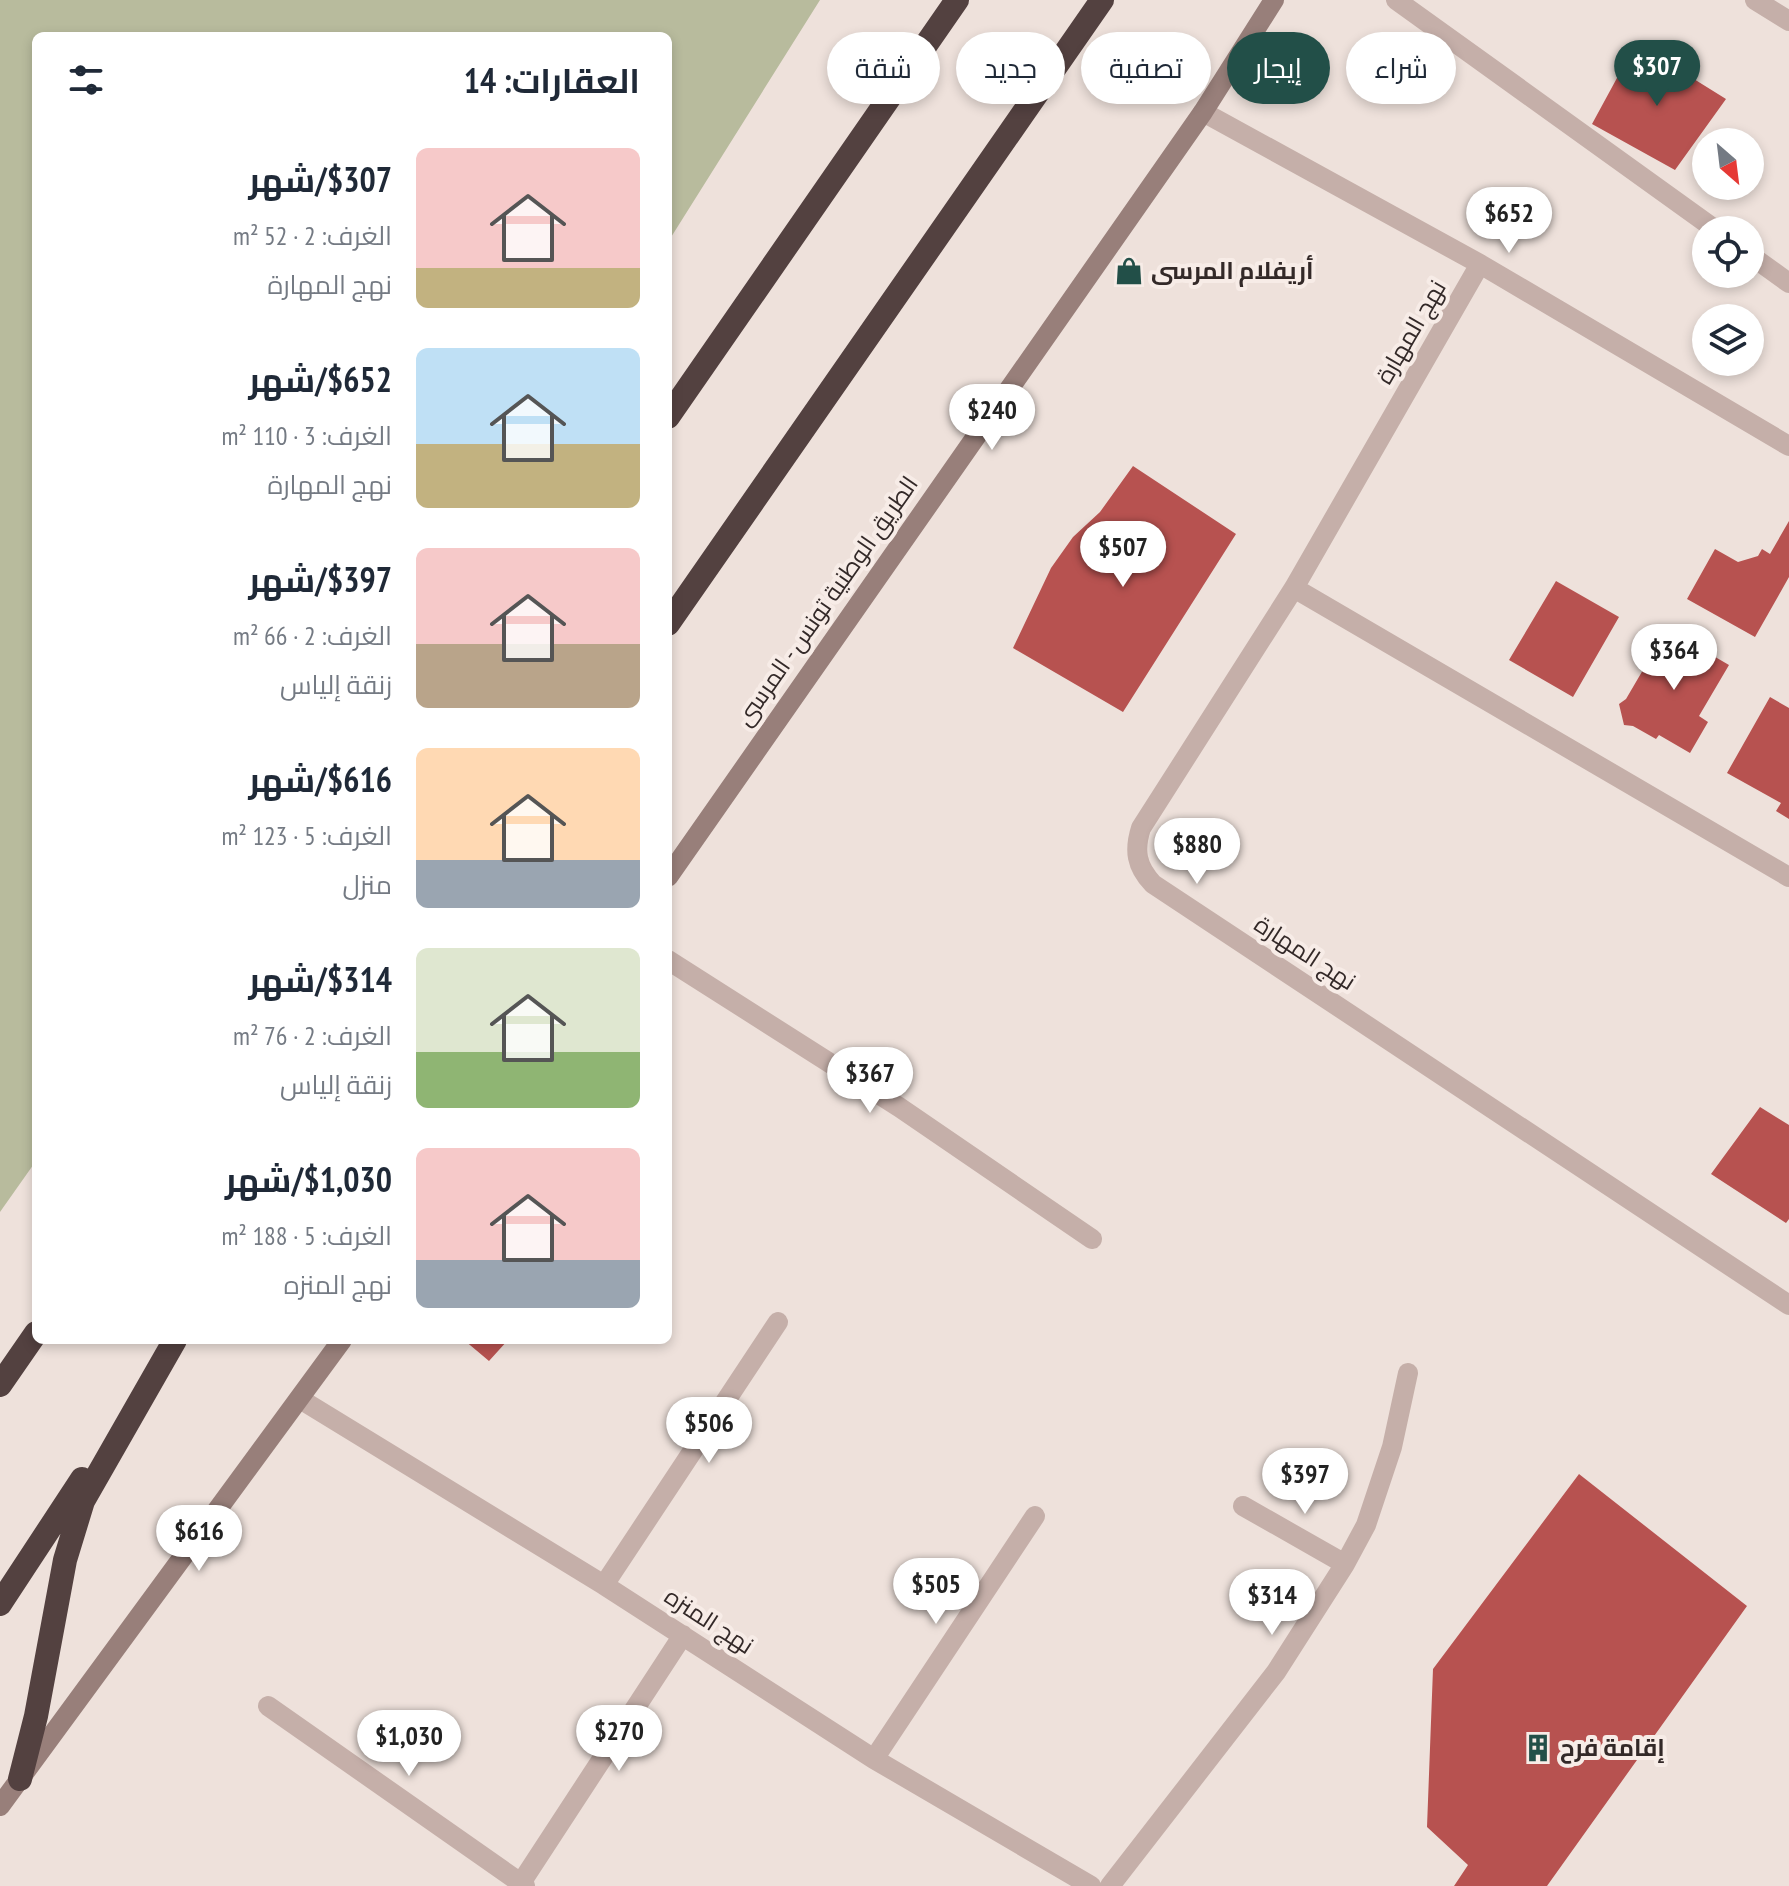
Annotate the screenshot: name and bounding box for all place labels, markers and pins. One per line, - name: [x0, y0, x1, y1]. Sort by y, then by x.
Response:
- pin: $307: [1610, 40, 1704, 108]
- pin: $652: [1462, 187, 1556, 255]
- place label: أريفلام المرسى: [1151, 255, 1313, 287]
- shop icon: أريفلام المرسى: [1114, 256, 1144, 286]
- pin: $240: [945, 384, 1039, 452]
- pin: $507: [1076, 521, 1170, 589]
- pin: $364: [1627, 624, 1721, 692]
- pin: $880: [1150, 818, 1244, 886]
- pin: $367: [823, 1047, 917, 1115]
- pin: $506: [662, 1397, 756, 1465]
- pin: $397: [1258, 1448, 1352, 1516]
- pin: $616: [152, 1505, 246, 1573]
- pin: $505: [889, 1558, 983, 1626]
- pin: $314: [1225, 1569, 1319, 1637]
- pin: $270: [572, 1705, 666, 1773]
- pin: $1,030: [344, 1710, 474, 1778]
- place label: إقامة فرح: [1560, 1732, 1665, 1764]
- building icon: إقامة فرح: [1523, 1733, 1553, 1763]

